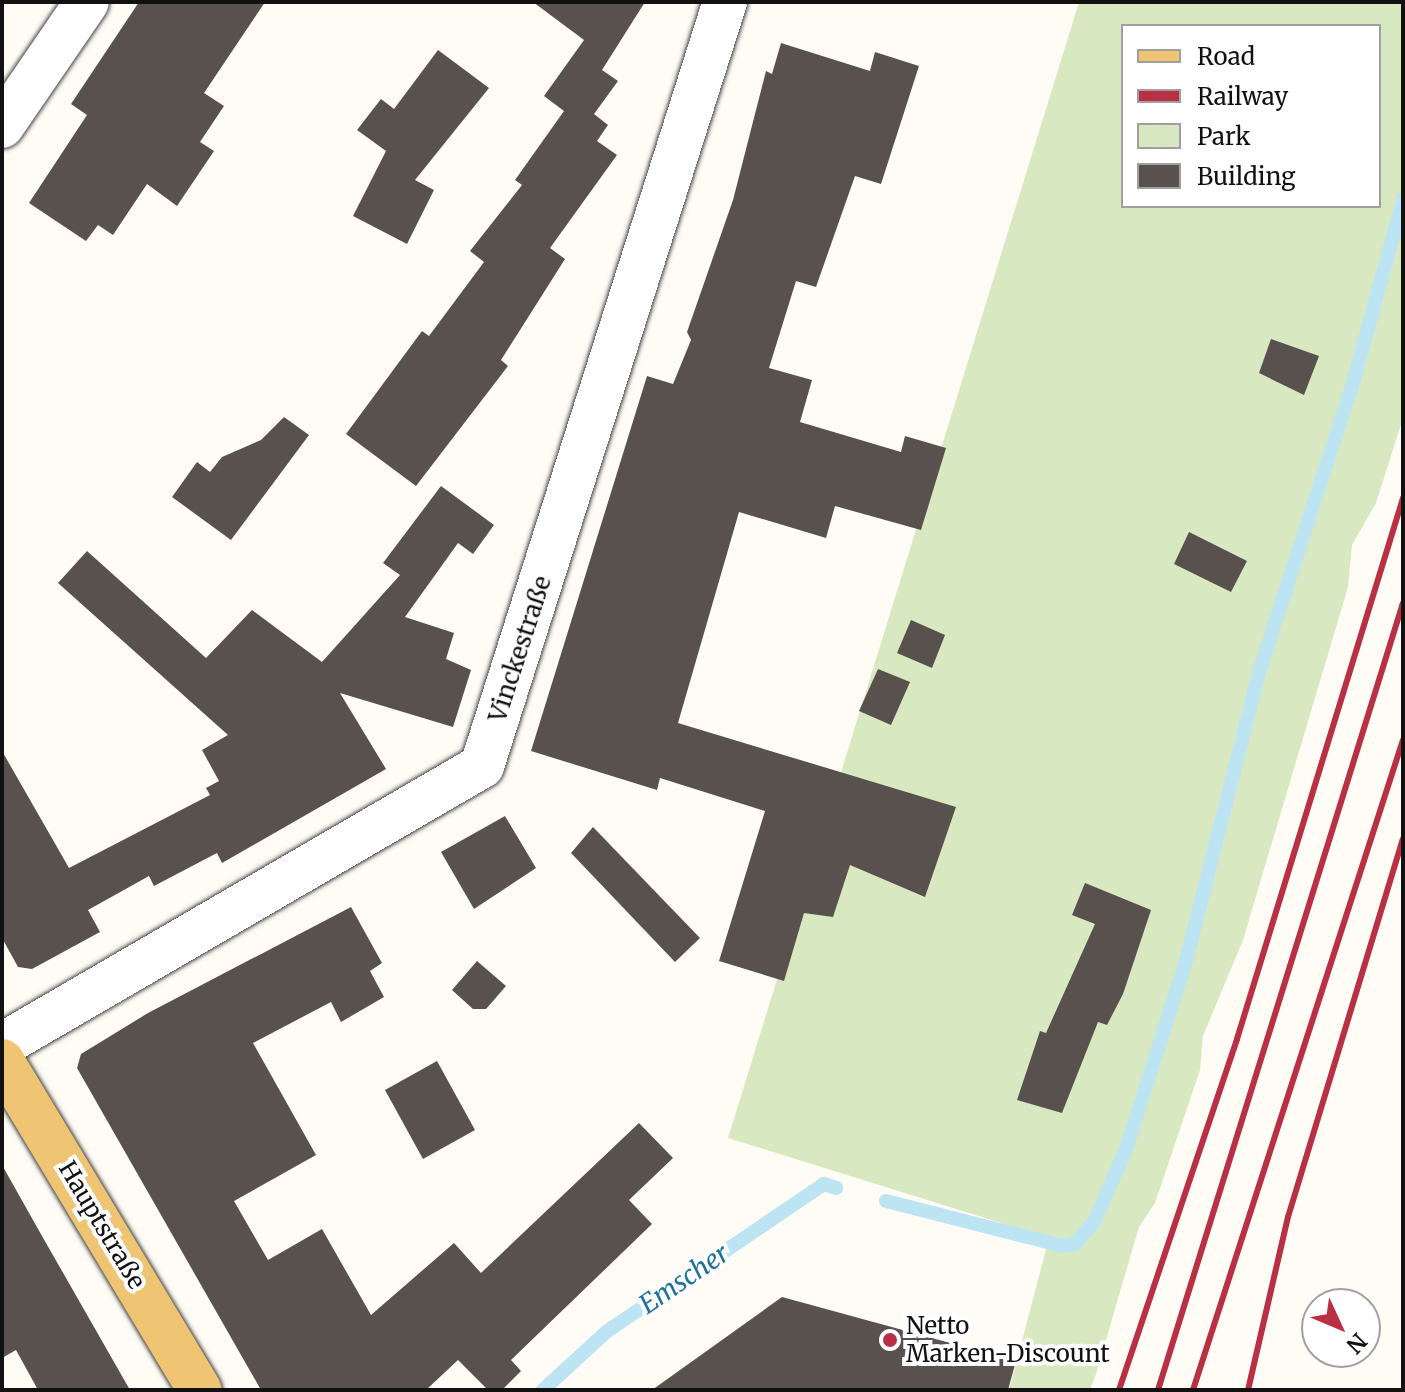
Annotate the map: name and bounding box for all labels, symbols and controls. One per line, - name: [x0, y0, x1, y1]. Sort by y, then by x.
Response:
- legend: [1121, 24, 1381, 208]
- text: Road: [1197, 41, 1255, 72]
- text: Railway: [1197, 81, 1288, 112]
- text: Park: [1197, 121, 1250, 152]
- text: Building: [1197, 161, 1296, 192]
- street label: Vinckestraße: [483, 572, 557, 726]
- street label: Hauptstraße: [53, 1156, 151, 1294]
- water label: Emscher: [633, 1238, 735, 1320]
- north arrow: [1301, 1288, 1381, 1368]
- place label: Netto Marken-Discount: [906, 1312, 1110, 1368]
- text: N: [1341, 1327, 1373, 1359]
- marker: Netto Marken-Discount: [881, 1331, 899, 1349]

